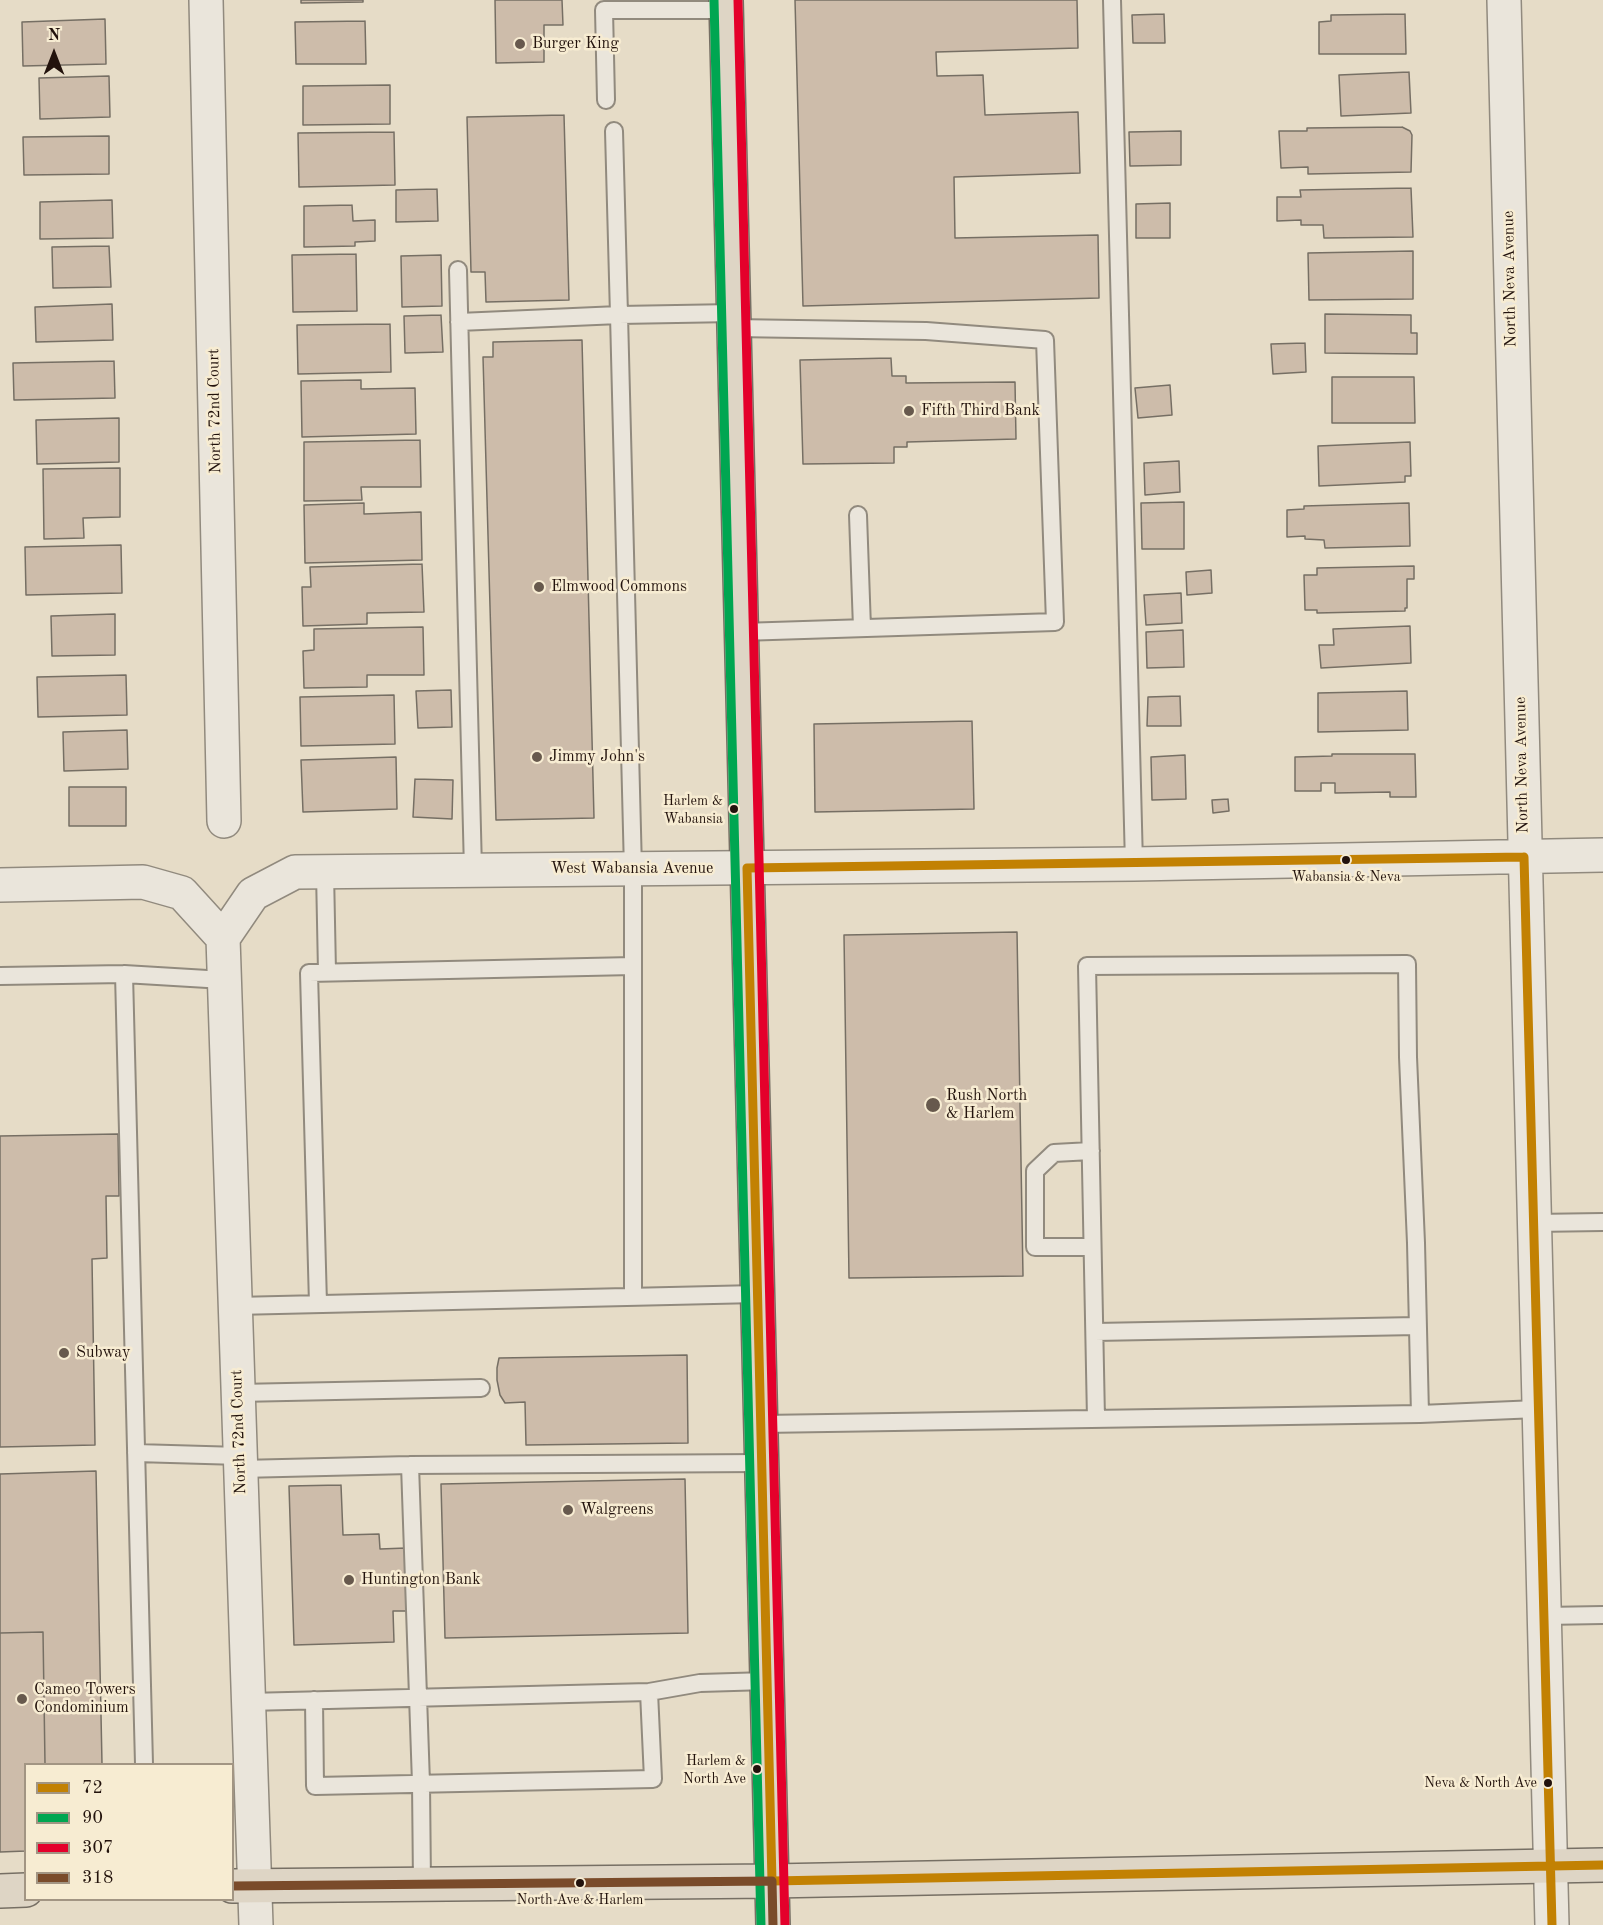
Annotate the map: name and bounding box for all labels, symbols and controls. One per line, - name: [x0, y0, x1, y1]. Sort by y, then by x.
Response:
- north arrow: [24, 24, 84, 84]
- text: N: [48, 28, 60, 44]
- place label: Burger King: [532, 34, 619, 54]
- marker: Burger King: [513, 37, 527, 51]
- street label: North Neva Avenue: [1499, 211, 1521, 347]
- street label: North 72nd Court: [204, 348, 226, 474]
- place label: Fifth Third Bank: [921, 401, 1040, 421]
- marker: Fifth Third Bank: [902, 404, 916, 418]
- place label: Elmwood Commons: [551, 577, 687, 597]
- marker: Elmwood Commons: [532, 580, 546, 594]
- street label: North Neva Avenue: [1511, 697, 1533, 833]
- place label: Jimmy John's: [549, 747, 645, 767]
- marker: Jimmy John's: [530, 750, 544, 764]
- place label: Harlem & Wabansia: [663, 793, 723, 826]
- marker: Harlem & Wabansia: [728, 803, 740, 815]
- marker: Wabansia & Neva: [1340, 854, 1352, 866]
- street label: West Wabansia Avenue: [551, 859, 713, 879]
- place label: Wabansia & Neva: [1291, 869, 1401, 885]
- place label: Rush North & Harlem: [946, 1086, 1027, 1124]
- marker: Rush North & Harlem: [924, 1096, 942, 1114]
- place label: Subway: [76, 1343, 130, 1363]
- marker: Subway: [57, 1346, 71, 1360]
- street label: North 72nd Court: [227, 1369, 251, 1495]
- place label: Walgreens: [580, 1500, 654, 1520]
- marker: Walgreens: [561, 1503, 575, 1517]
- place label: Huntington Bank: [361, 1570, 481, 1590]
- marker: Huntington Bank: [342, 1573, 356, 1587]
- place label: Cameo Towers Condominium: [34, 1680, 136, 1718]
- marker: Cameo Towers Condominium: [15, 1692, 29, 1706]
- place label: Harlem & North Ave: [683, 1753, 746, 1786]
- legend: [24, 1763, 234, 1901]
- marker: Harlem & North Ave: [751, 1763, 763, 1775]
- place label: Neva & North Ave: [1424, 1775, 1537, 1791]
- marker: Neva & North Ave: [1542, 1777, 1554, 1789]
- text: 72: [82, 1779, 103, 1797]
- text: 90: [82, 1809, 103, 1827]
- text: 307: [82, 1839, 113, 1857]
- text: 318: [82, 1869, 113, 1887]
- marker: North Ave & Harlem: [574, 1877, 586, 1889]
- place label: North Ave & Harlem: [517, 1892, 643, 1908]

